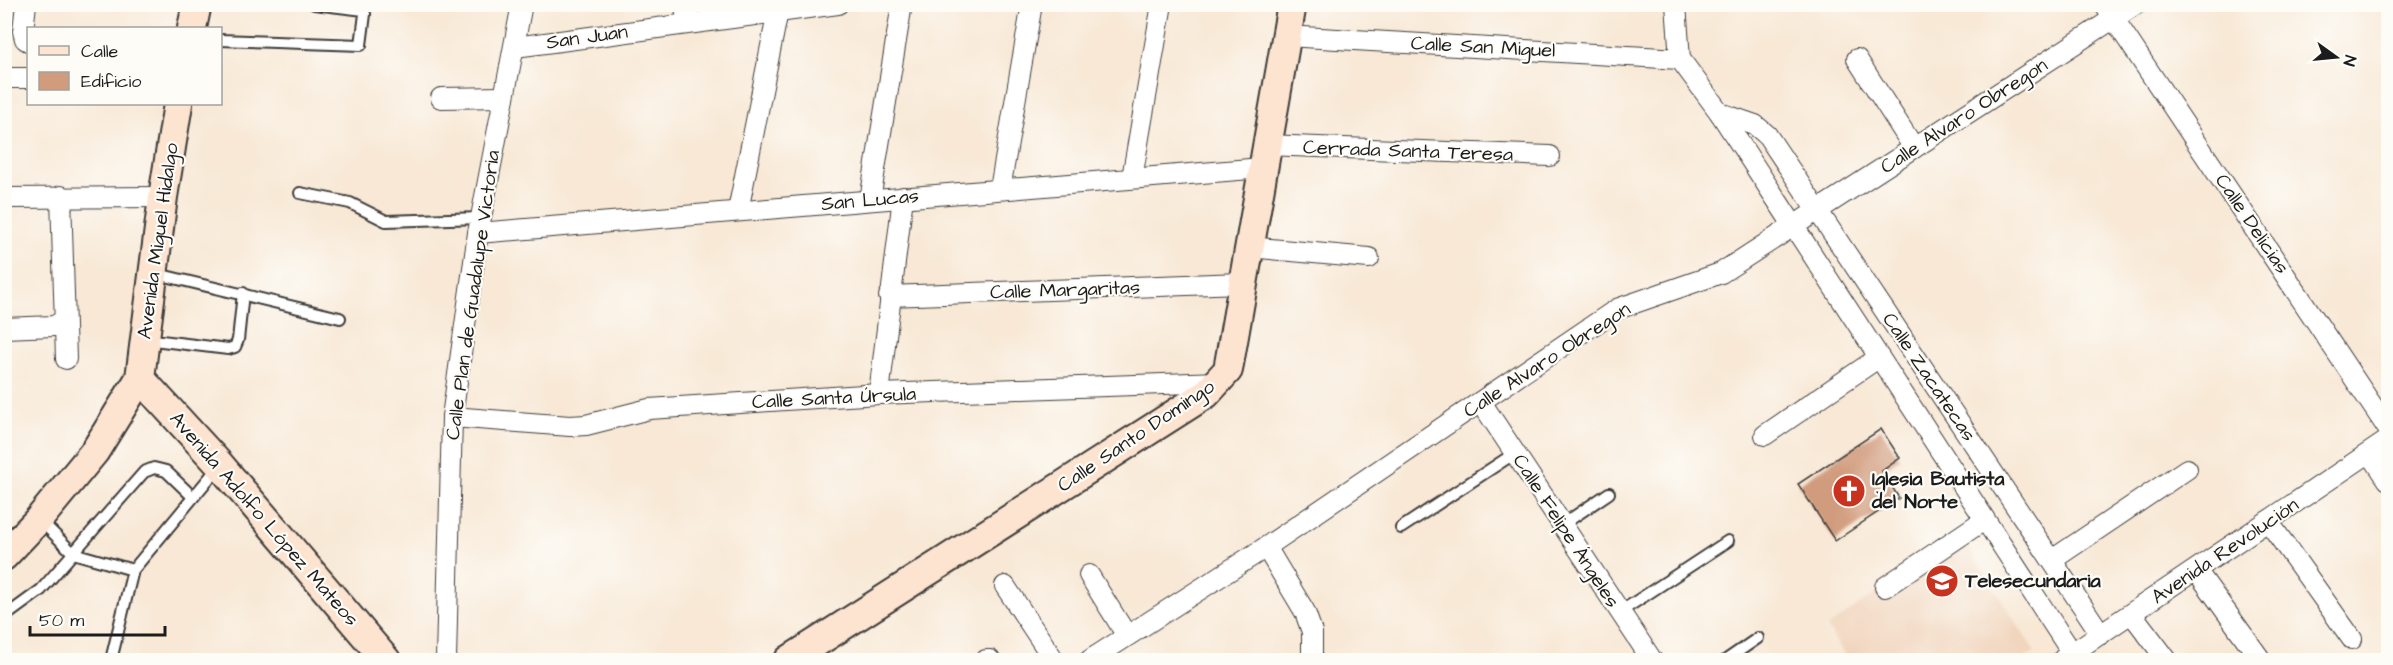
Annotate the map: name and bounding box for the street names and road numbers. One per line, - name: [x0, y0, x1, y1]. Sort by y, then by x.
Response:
- street label: San Juan: [544, 17, 630, 57]
- street label: Calle San Miguel: [1410, 29, 1556, 66]
- street label: Calle Alvaro Obregon: [1875, 51, 2054, 181]
- street label: Cerrada Santa Teresa: [1302, 133, 1514, 169]
- street label: Avenida Miguel Hidalgo: [130, 141, 187, 341]
- street label: Calle Plan de Guadalupe Victoria: [439, 148, 507, 442]
- street label: Calle Delicias: [2208, 168, 2296, 280]
- street label: San Lucas: [820, 182, 920, 218]
- street label: Calle Margaritas: [990, 273, 1141, 308]
- street label: Calle Alvaro Obregon: [1458, 295, 1637, 425]
- street label: Calle Zacatecas: [1875, 307, 1983, 447]
- street label: Calle Santo Domingo: [1052, 373, 1221, 500]
- street label: Calle Santa Úrsula: [751, 380, 917, 416]
- street label: Avenida Adolfo López Mateos: [163, 406, 365, 632]
- street label: Calle Felipe Ángeles: [1505, 449, 1626, 614]
- street label: Avenida Revolución: [2146, 491, 2304, 611]

